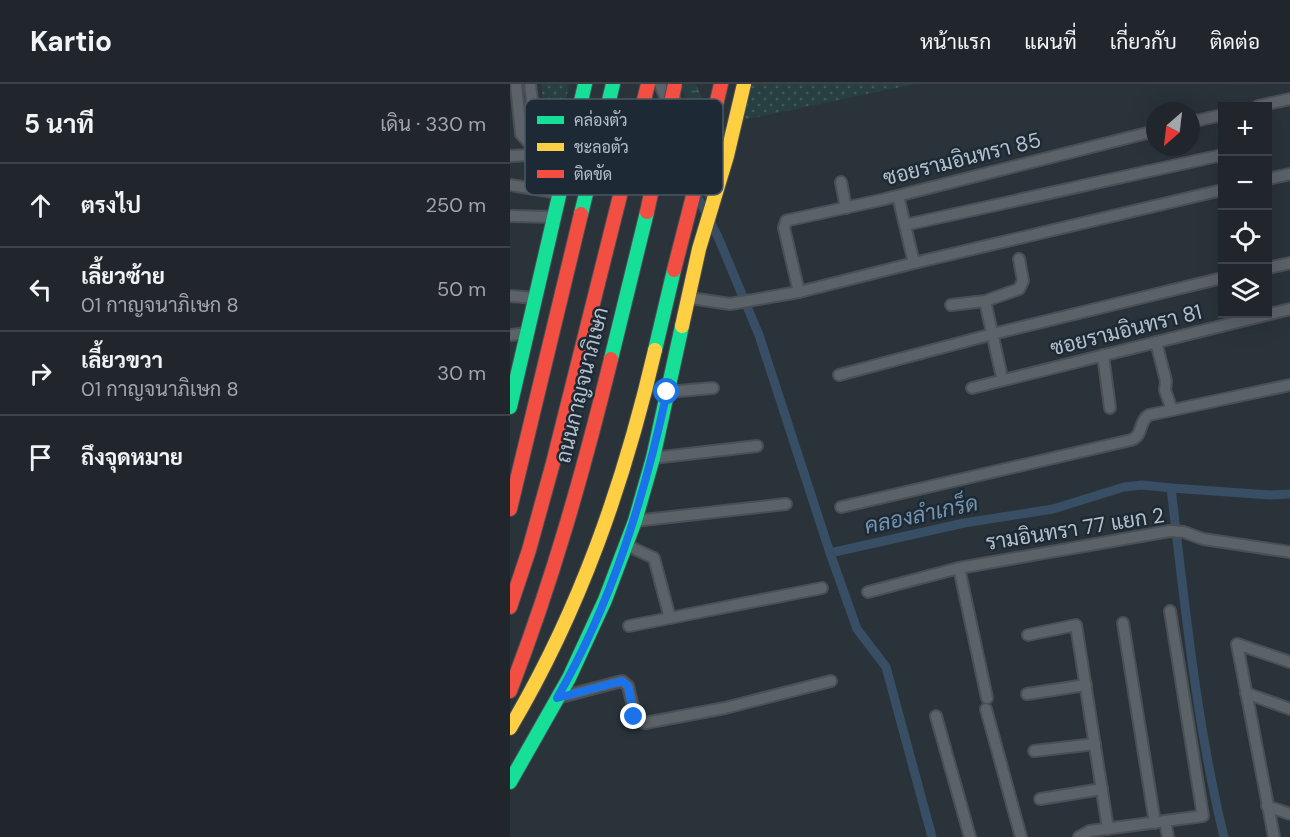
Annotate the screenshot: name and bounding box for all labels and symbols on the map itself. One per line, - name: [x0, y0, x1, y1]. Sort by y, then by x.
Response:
- legend: [525, 99, 723, 195]
- north arrow: [1146, 102, 1200, 156]
- text: คล่องตัว: [574, 110, 628, 131]
- street label: ซอยรามอินทรา 85: [880, 126, 1044, 192]
- text: ชะลอตัว: [574, 137, 629, 158]
- text: ติดขัด: [574, 164, 612, 185]
- street label: ซอยรามอินทรา 81: [1047, 298, 1205, 362]
- street label: ถนนกาญจนาภิเษก: [549, 304, 615, 466]
- route start: [653, 378, 679, 404]
- water label: คลองลำเกร็ด: [861, 487, 981, 541]
- street label: รามอินทรา 77 แยก 2: [984, 501, 1166, 557]
- route end: [620, 703, 646, 729]

